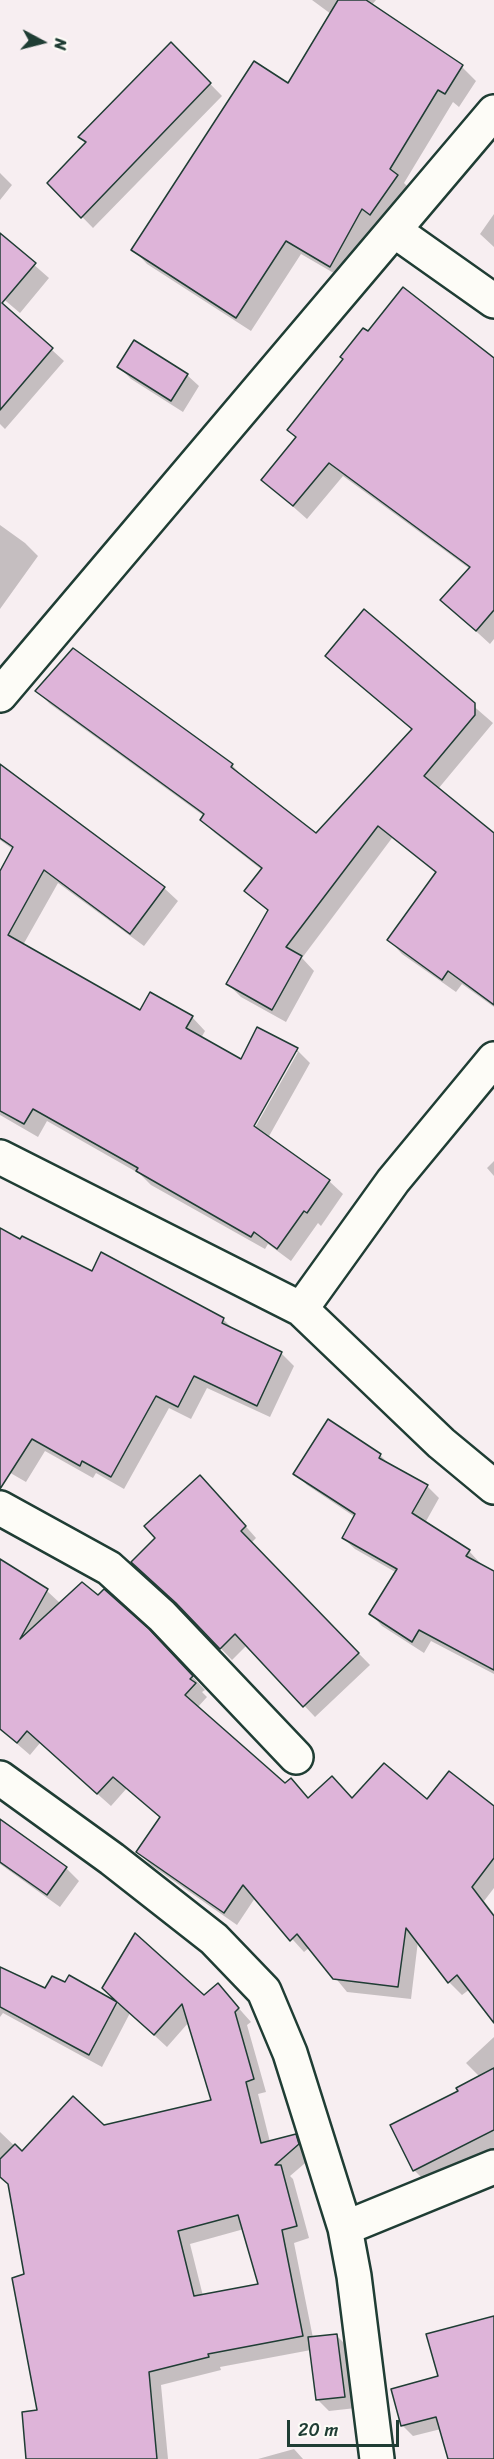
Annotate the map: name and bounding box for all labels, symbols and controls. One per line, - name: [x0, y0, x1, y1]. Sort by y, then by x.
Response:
- north arrow: [12, 12, 72, 72]
- text: N: [45, 37, 75, 52]
- scale bar: [290, 2408, 402, 2446]
- text: 20 m: [298, 2414, 338, 2446]

